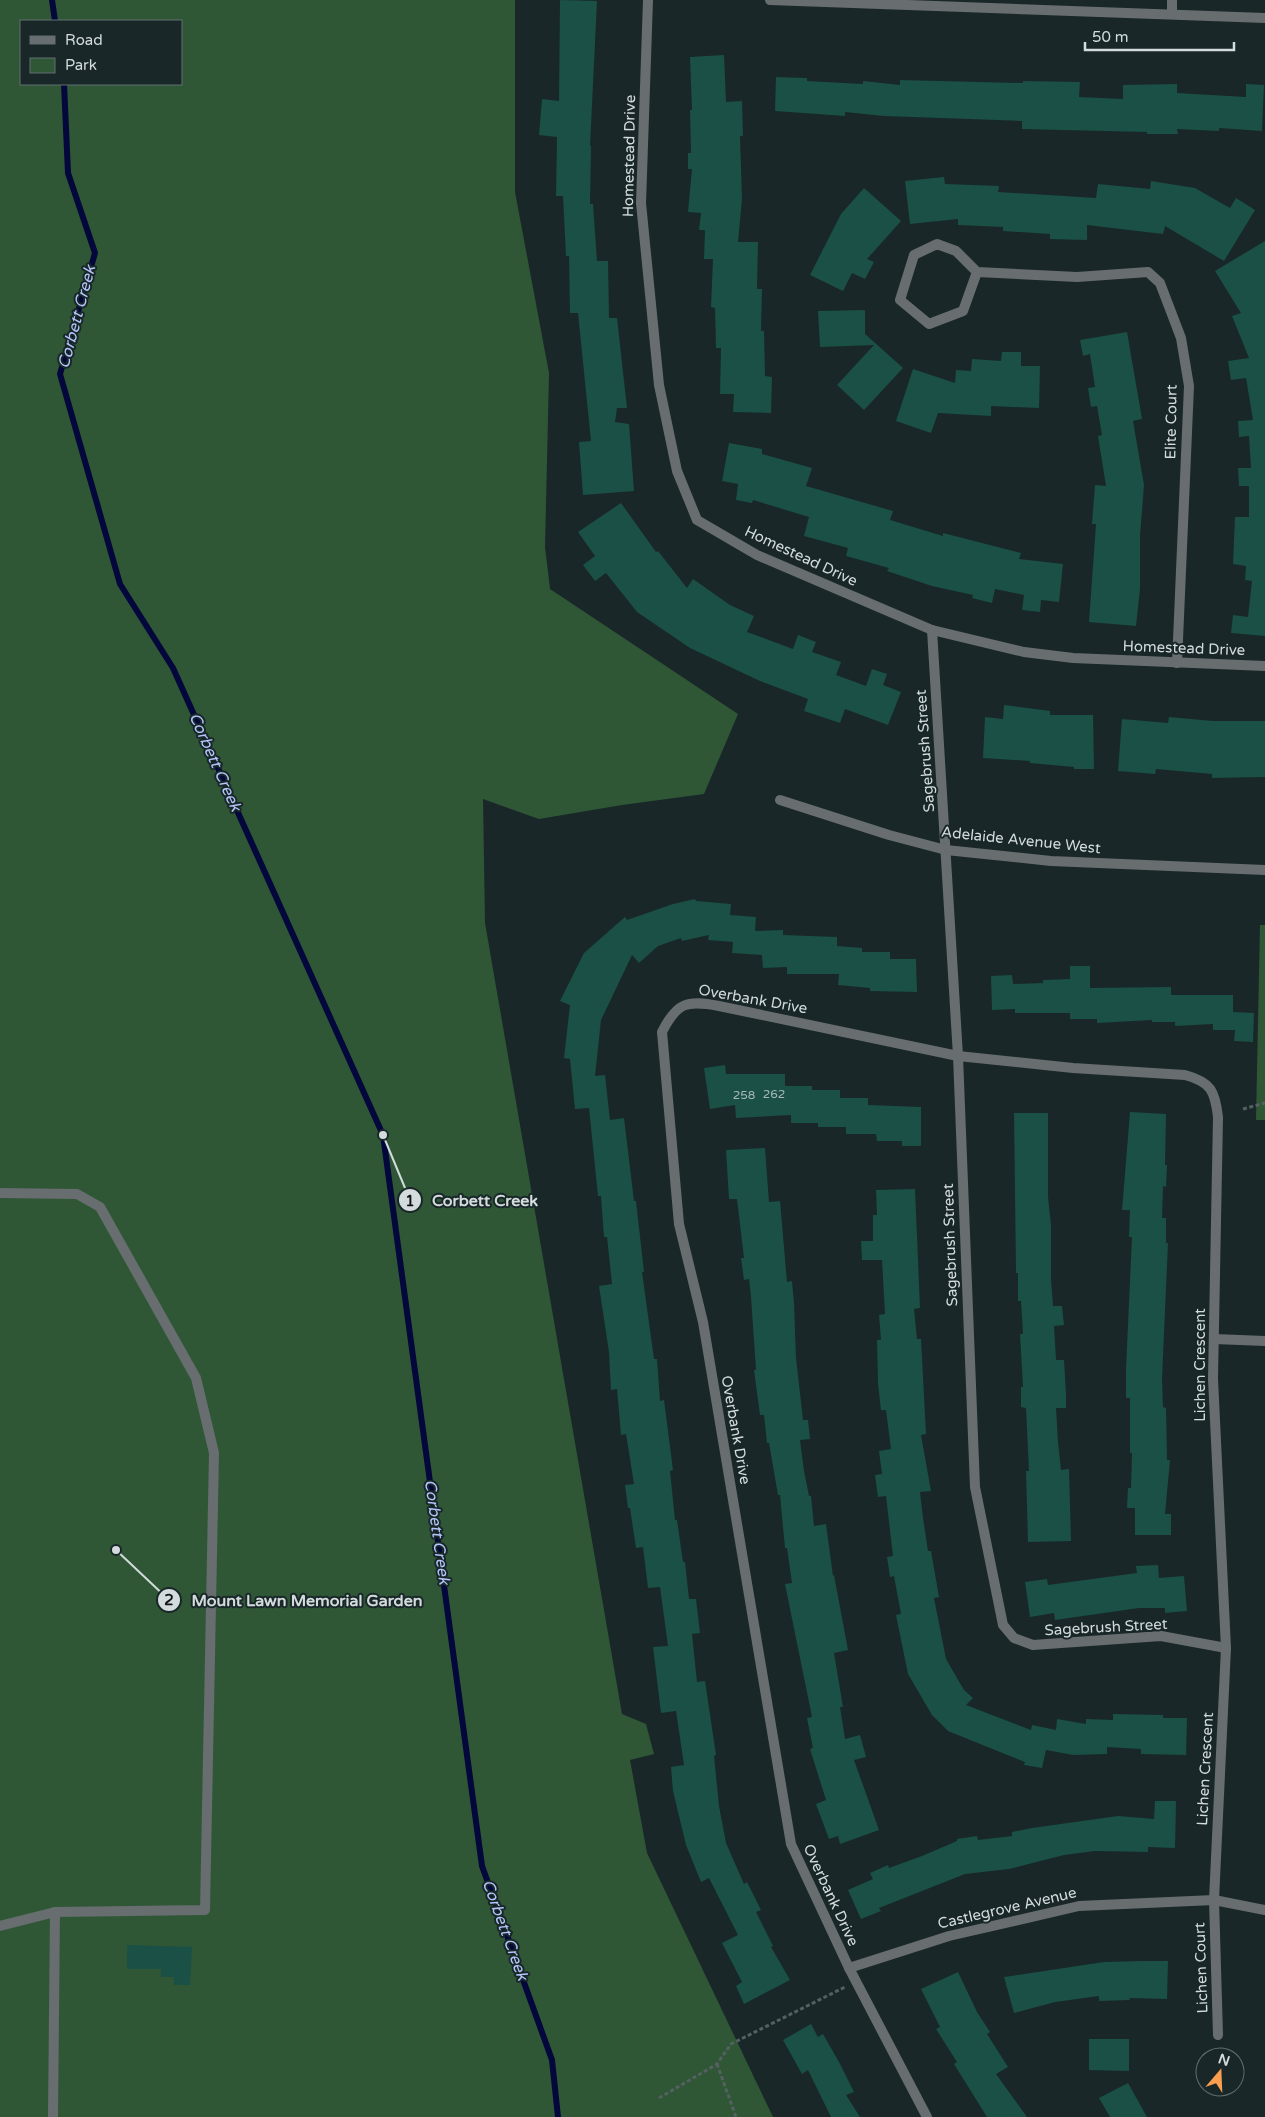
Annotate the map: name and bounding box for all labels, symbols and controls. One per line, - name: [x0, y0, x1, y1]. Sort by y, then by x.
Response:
- legend: [20, 20, 182, 85]
- scale bar: [1085, 20, 1234, 52]
- text: 50 m: [1092, 28, 1129, 46]
- text: Road: [65, 31, 103, 49]
- text: Park: [65, 56, 97, 74]
- street label: Homestead Drive: [619, 95, 639, 217]
- water label: Corbett Creek: [54, 262, 101, 371]
- street label: Elite Court: [1161, 384, 1181, 460]
- street label: Homestead Drive: [742, 522, 860, 590]
- street label: Homestead Drive: [1122, 637, 1246, 659]
- street label: Sagebrush Street: [912, 689, 938, 813]
- water label: Corbett Creek: [184, 710, 246, 816]
- street label: Adelaide Avenue West: [940, 823, 1102, 857]
- street label: Overbank Drive: [697, 981, 809, 1017]
- house number: 262: [763, 1087, 785, 1101]
- house number: 258: [733, 1088, 755, 1102]
- street label: Sagebrush Street: [939, 1183, 961, 1307]
- callout: Corbett Creek: [397, 1185, 548, 1216]
- text: Corbett Creek: [432, 1191, 538, 1211]
- text: 1: [405, 1192, 415, 1210]
- street label: Lichen Crescent: [1191, 1308, 1209, 1422]
- street label: Overbank Drive: [718, 1374, 754, 1486]
- water label: Corbett Creek: [420, 1478, 454, 1587]
- callout: Mount Lawn Memorial Garden: [157, 1585, 433, 1616]
- text: 2: [164, 1591, 174, 1609]
- text: Mount Lawn Memorial Garden: [191, 1591, 423, 1611]
- street label: Sagebrush Street: [1044, 1615, 1168, 1639]
- street label: Lichen Crescent: [1193, 1712, 1217, 1826]
- street label: Overbank Drive: [800, 1841, 862, 1949]
- water label: Corbett Creek: [477, 1877, 533, 1984]
- street label: Castlegrove Avenue: [936, 1883, 1078, 1933]
- street label: Lichen Court: [1190, 1922, 1212, 2014]
- north arrow: [1195, 2047, 1245, 2097]
- text: N: [1216, 2050, 1232, 2070]

